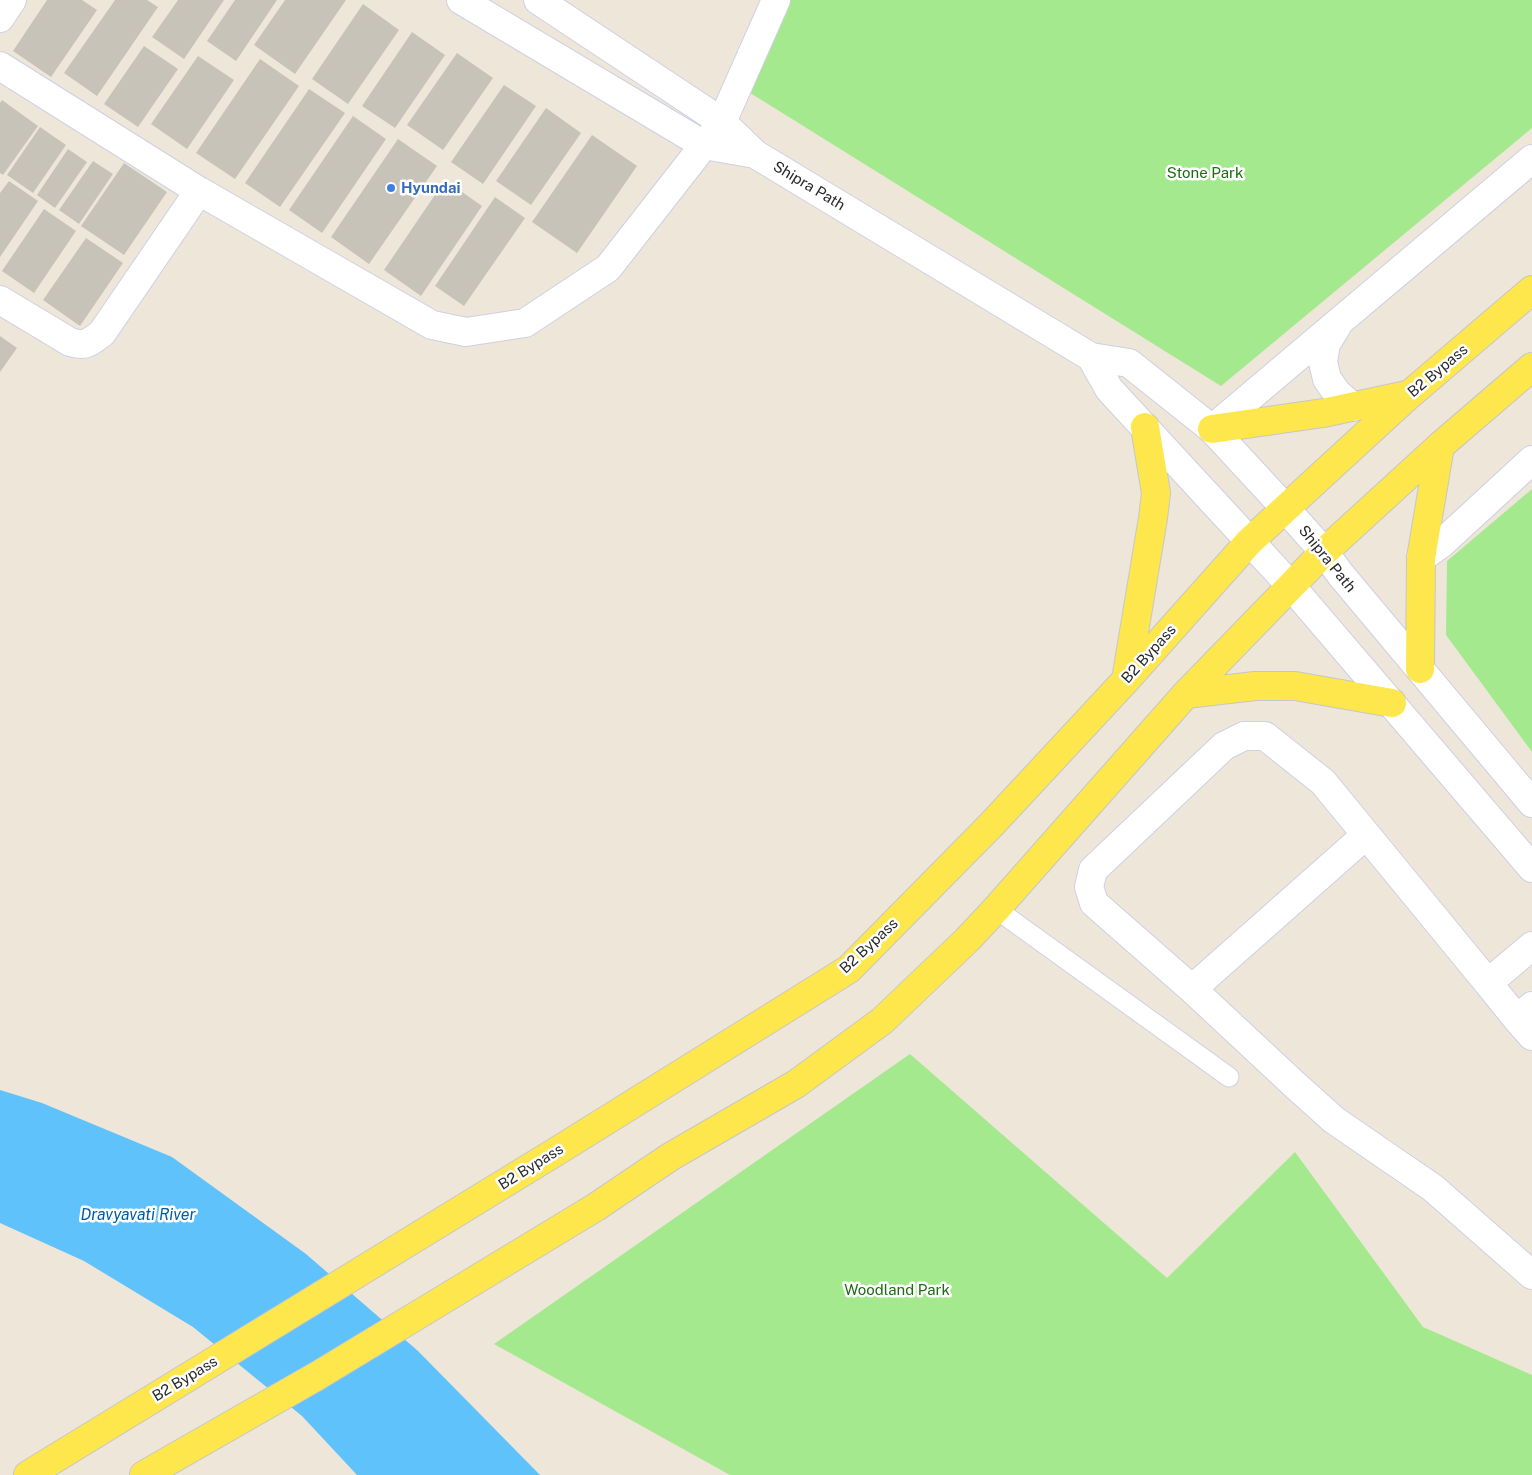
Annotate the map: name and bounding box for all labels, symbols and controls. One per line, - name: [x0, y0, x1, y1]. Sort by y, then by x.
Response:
- street label: Shipra Path: [770, 157, 848, 215]
- park label: Stone Park: [1167, 164, 1243, 182]
- place label: Hyundai: [401, 179, 460, 197]
- marker: Hyundai: [385, 182, 397, 194]
- street label: B2 Bypass: [1404, 341, 1472, 401]
- street label: Shipra Path: [1295, 522, 1359, 596]
- street label: B2 Bypass: [1118, 621, 1180, 687]
- street label: B2 Bypass: [836, 915, 902, 977]
- street label: B2 Bypass: [495, 1140, 567, 1194]
- water label: Dravyavati River: [81, 1205, 195, 1225]
- park label: Woodland Park: [844, 1281, 950, 1299]
- street label: B2 Bypass: [149, 1353, 221, 1405]

